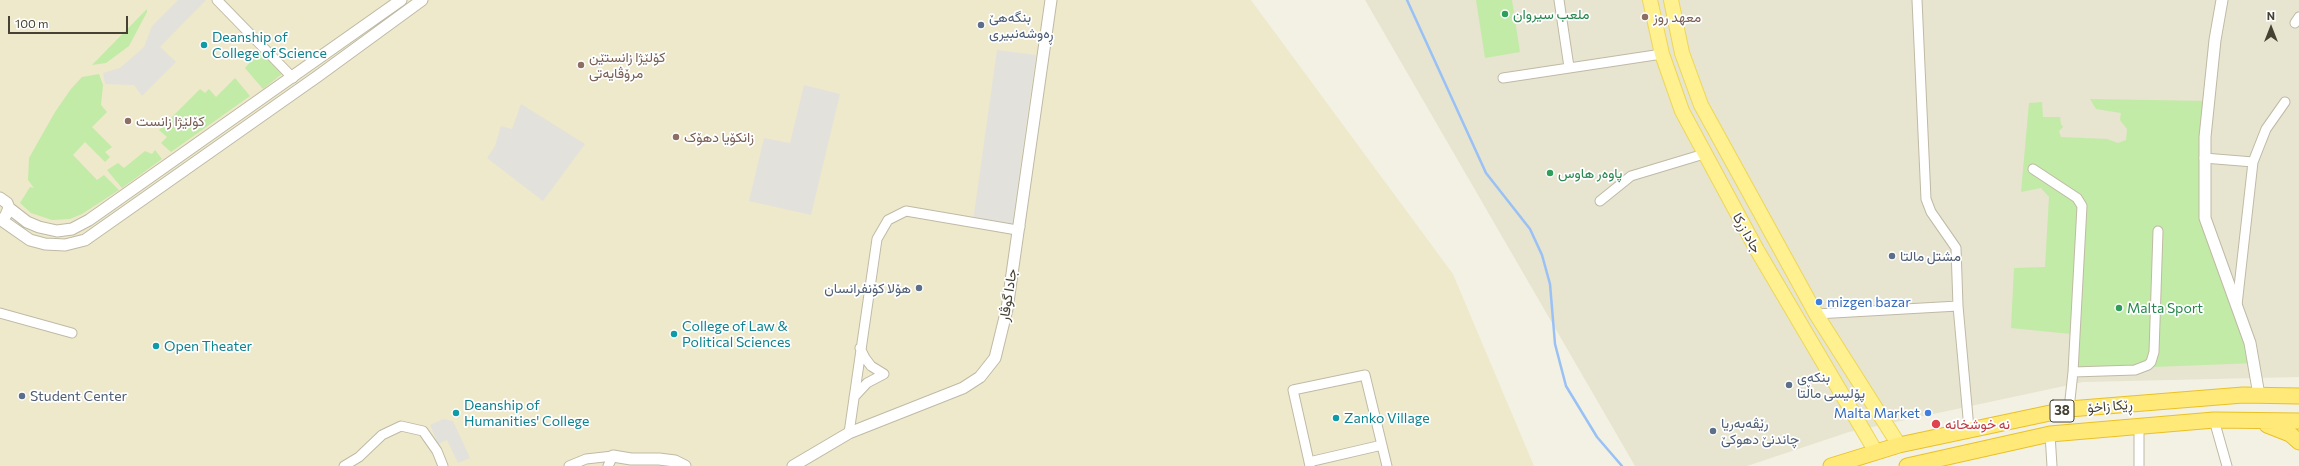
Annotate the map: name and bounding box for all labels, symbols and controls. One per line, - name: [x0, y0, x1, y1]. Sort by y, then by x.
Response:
- place label: ملعب سيروان: [1513, 6, 1589, 22]
- scale bar: [10, 8, 130, 34]
- north arrow: [2251, 8, 2291, 48]
- place label: بنگه‌هێ ڕه‌وشه‌نبیرى: [989, 9, 1053, 42]
- marker: ملعب سيروان: [1500, 9, 1510, 19]
- place label: معهد روز: [1653, 9, 1701, 25]
- text: N: [2267, 9, 2275, 22]
- marker: معهد روز: [1640, 12, 1650, 22]
- text: 100 m: [15, 16, 49, 30]
- marker: بنگه‌هێ ڕه‌وشه‌نبیرى: [976, 20, 986, 30]
- place label: Deanship of College of Science: [212, 29, 327, 62]
- marker: Deanship of College of Science: [199, 40, 209, 50]
- place label: كۆلێژا زانستێن مرۆڤایەتی: [589, 49, 665, 82]
- marker: كۆلێژا زانستێن مرۆڤایەتی: [576, 60, 586, 70]
- place label: کۆلێژا زانست: [136, 113, 205, 129]
- marker: کۆلێژا زانست: [123, 116, 133, 126]
- place label: زانکۆیا دهۆک: [684, 129, 754, 145]
- marker: زانکۆیا دهۆک: [671, 132, 681, 142]
- place label: پاوەر هاوس: [1558, 165, 1622, 181]
- marker: پاوەر هاوس: [1545, 168, 1555, 178]
- street label: جادا زرکا: [1729, 210, 1765, 256]
- place label: مشتل مالتا: [1900, 248, 1961, 264]
- marker: مشتل مالتا: [1887, 251, 1897, 261]
- street label: جادا گوڤار: [996, 268, 1020, 322]
- place label: هۆلا كۆنفرانسان: [824, 280, 911, 296]
- marker: هۆلا كۆنفرانسان: [914, 283, 924, 293]
- place label: mizgen bazar: [1827, 294, 1911, 310]
- marker: mizgen bazar: [1814, 297, 1824, 307]
- place label: Malta Sport: [2127, 300, 2203, 316]
- marker: Malta Sport: [2114, 303, 2124, 313]
- place label: College of Law & Political Sciences: [682, 318, 791, 350]
- marker: College of Law & Political Sciences: [669, 329, 679, 339]
- place label: Open Theater: [164, 338, 252, 354]
- marker: Open Theater: [151, 341, 161, 351]
- place label: بنکەی پۆلیسی ماڵتا: [1797, 369, 1865, 402]
- marker: بنکەی پۆلیسی ماڵتا: [1784, 380, 1794, 390]
- place label: Student Center: [30, 388, 127, 404]
- marker: Student Center: [17, 391, 27, 401]
- street label: ڕێکا زاخۆ: [2087, 396, 2133, 416]
- place label: Deanship of Humanities' College: [464, 397, 589, 430]
- road number: 38: [2050, 400, 2074, 422]
- place label: Malta Market: [1834, 405, 1920, 421]
- marker: Deanship of Humanities' College: [451, 408, 461, 418]
- marker: Malta Market: [1923, 408, 1933, 418]
- place label: Zanko Village: [1344, 410, 1430, 426]
- marker: Zanko Village: [1331, 413, 1341, 423]
- place label: رێڤەبەریا چاندنێ دهوکێ: [1721, 415, 1799, 448]
- place label: نه خوشخانه: [1945, 416, 2010, 432]
- marker: نه خوشخانه: [1930, 418, 1942, 430]
- marker: رێڤەبەریا چاندنێ دهوکێ: [1708, 426, 1718, 436]

